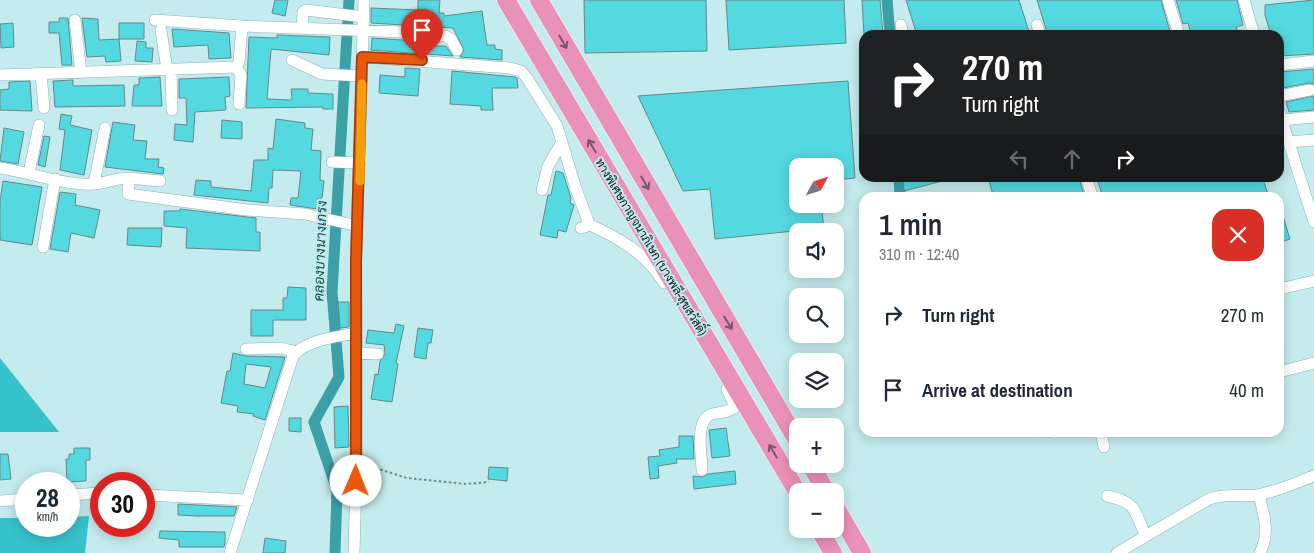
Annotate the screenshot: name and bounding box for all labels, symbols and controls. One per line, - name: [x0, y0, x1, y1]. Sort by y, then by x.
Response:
- pin: [401, 9, 443, 60]
- icon: arrive: [408, 16, 436, 44]
- one-way arrow: [559, 35, 569, 49]
- text: 270 m: [962, 44, 1043, 91]
- icon: right: [879, 50, 944, 115]
- text: Turn right: [962, 89, 1039, 119]
- one-way arrow: [586, 140, 596, 154]
- icon: left: [1005, 145, 1033, 173]
- icon: ahead: [1058, 145, 1086, 173]
- icon: right: [1111, 145, 1139, 173]
- street label: ทางพิเศษกาญจนาภิเษก (บางพลี-สุขสวัสดิ์): [591, 154, 713, 339]
- north arrow: [789, 158, 844, 212]
- map controls: [789, 158, 844, 538]
- one-way arrow: [641, 175, 651, 189]
- water label: คลองบางนางเกรง: [309, 200, 331, 302]
- text: 1 min: [879, 204, 942, 244]
- button: close: [1212, 209, 1264, 261]
- button: sound: [789, 223, 844, 278]
- text: 310 m · 12:40: [879, 243, 959, 265]
- button: search: [789, 288, 844, 343]
- icon: right: [879, 301, 907, 329]
- text: Turn right: [922, 302, 994, 328]
- text: 270 m: [1221, 302, 1264, 328]
- one-way arrow: [723, 315, 733, 329]
- button: layers: [789, 353, 844, 408]
- icon: arrive: [879, 376, 907, 404]
- text: Arrive at destination: [922, 377, 1073, 403]
- text: 40 m: [1229, 377, 1264, 403]
- button: +: [789, 418, 844, 473]
- one-way arrow: [767, 445, 777, 459]
- position arrow: [329, 454, 381, 506]
- speed limit sign: 30: [90, 472, 155, 537]
- text: 28: [36, 481, 59, 515]
- button: −: [789, 483, 844, 538]
- text: km/h: [37, 509, 58, 525]

